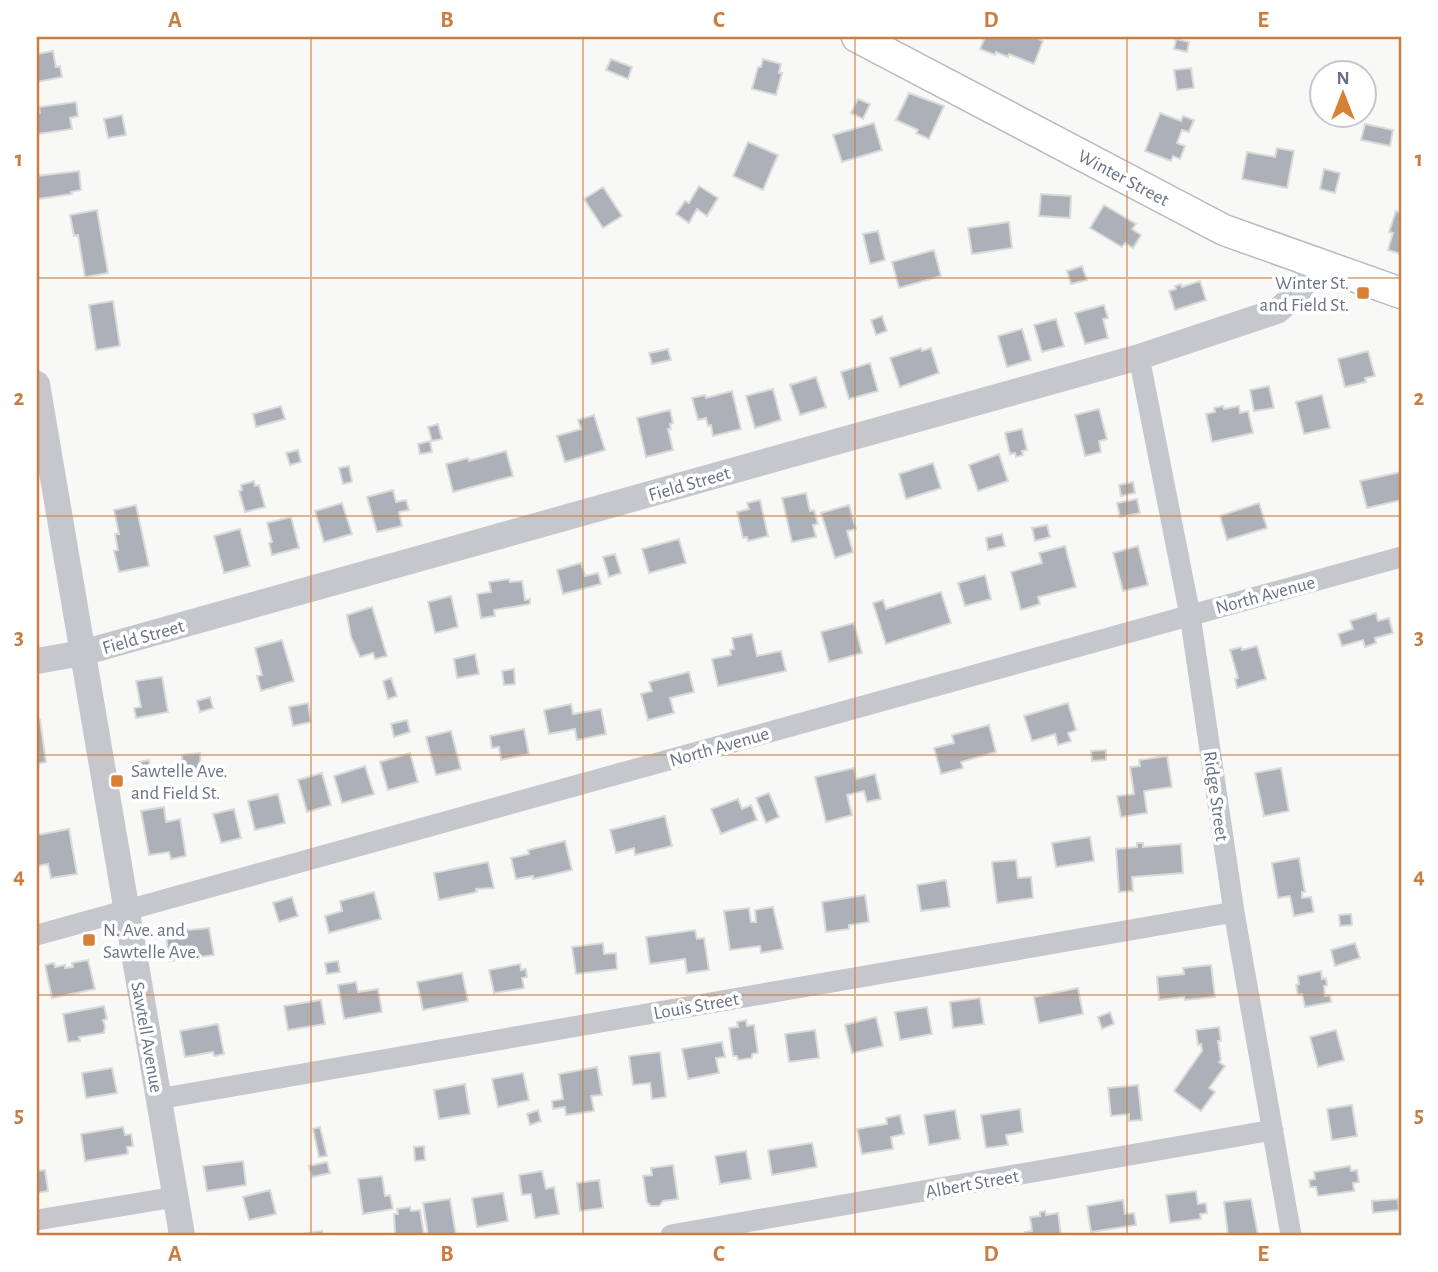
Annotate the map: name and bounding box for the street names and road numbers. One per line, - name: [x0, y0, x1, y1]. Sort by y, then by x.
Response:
- street label: Winter Street: [1075, 146, 1172, 210]
- street label: Field Street: [646, 464, 732, 505]
- street label: North Avenue: [1214, 573, 1317, 618]
- street label: Field Street: [100, 617, 186, 658]
- street label: North Avenue: [668, 724, 771, 771]
- street label: Ridge Street: [1200, 750, 1231, 843]
- street label: Sawtell Avenue: [127, 980, 166, 1094]
- street label: Louis Street: [652, 990, 740, 1023]
- street label: Albert Street: [924, 1167, 1020, 1202]

